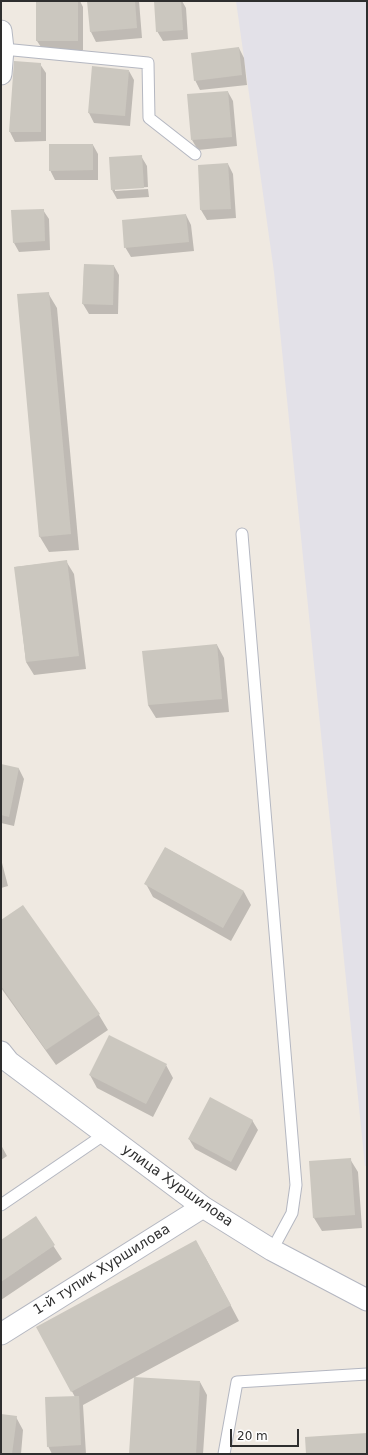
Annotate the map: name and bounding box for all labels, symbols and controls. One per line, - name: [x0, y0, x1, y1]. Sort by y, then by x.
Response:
- street label: улица Хуршилова: [118, 1141, 236, 1231]
- street label: 1-й тупик Хуршилова: [31, 1221, 173, 1319]
- scale bar: [232, 1421, 301, 1447]
- text: 20 m: [237, 1429, 268, 1443]

